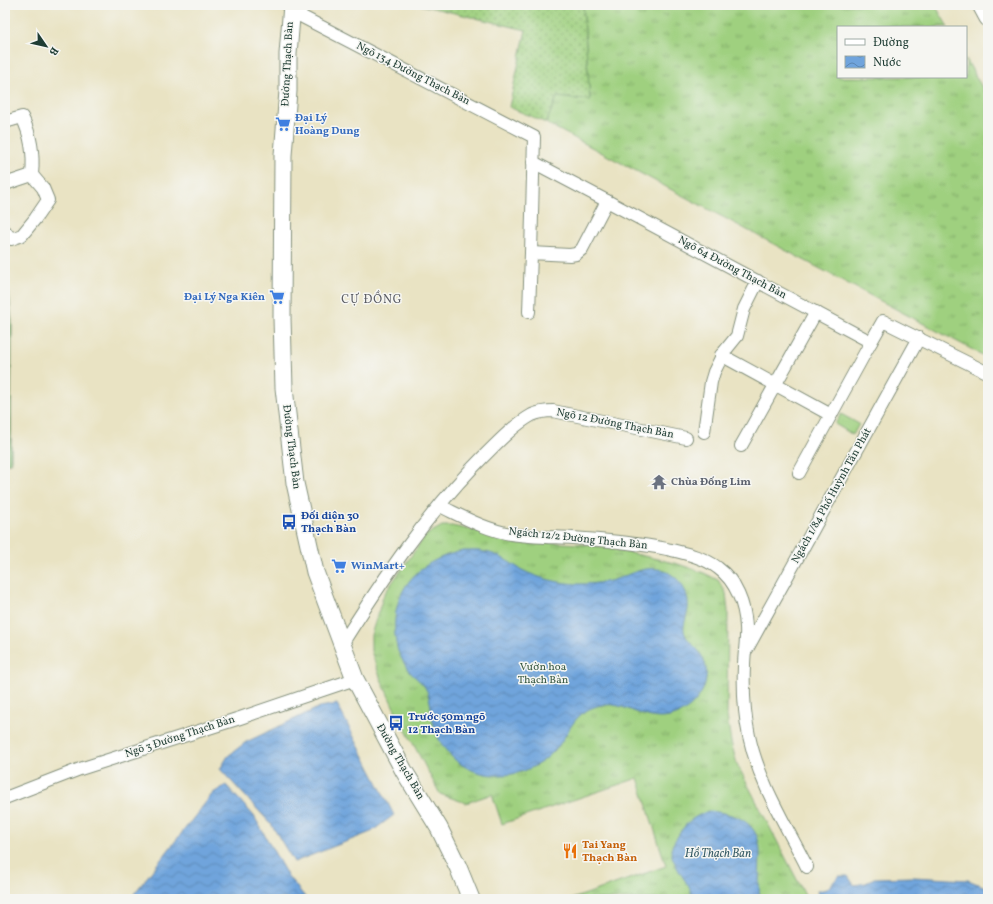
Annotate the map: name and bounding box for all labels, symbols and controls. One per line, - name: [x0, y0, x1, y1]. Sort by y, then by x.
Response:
- street label: Đường Thạch Bàn: [278, 21, 298, 107]
- north arrow: [26, 26, 66, 66]
- legend: [837, 26, 967, 78]
- text: Đường: [873, 35, 909, 51]
- street label: Ngõ 134 Đường Thạch Bàn: [354, 39, 473, 109]
- text: B: [45, 44, 61, 58]
- text: Nước: [873, 55, 901, 71]
- place label: Đại Lý Hoàng Dung: [295, 111, 359, 139]
- supermarket icon: Đại Lý Hoàng Dung: [274, 115, 292, 133]
- street label: Ngõ 64 Đường Thạch Bàn: [675, 233, 789, 303]
- supermarket icon: Đại Lý Nga Kiên: [268, 288, 286, 306]
- place label: Đại Lý Nga Kiên: [184, 290, 265, 305]
- district label: CỰ ĐỒNG: [341, 290, 403, 308]
- street label: Đường Thạch Bàn: [278, 404, 304, 491]
- street label: Ngõ 12 Đường Thạch Bàn: [555, 405, 675, 443]
- street label: Ngách 1/84 Phố Huỳnh Tấn Phát: [788, 425, 876, 566]
- temple icon: Chùa Đống Lim: [650, 473, 668, 491]
- place label: Chùa Đống Lim: [671, 475, 751, 490]
- place label: Đối diện 30 Thạch Bàn: [301, 509, 359, 537]
- bus stop icon: Đối diện 30 Thạch Bàn: [280, 513, 298, 531]
- street label: Ngách 12/2 Đường Thạch Bàn: [508, 524, 649, 554]
- supermarket icon: WinMart+: [330, 557, 348, 575]
- place label: WinMart+: [351, 559, 405, 574]
- park label: Vườn hoa Thạch Bàn: [518, 660, 569, 688]
- place label: Trước 50m ngõ 12 Thạch Bàn: [408, 710, 485, 738]
- street label: Ngõ 3 Đường Thạch Bàn: [123, 712, 237, 762]
- bus stop icon: Trước 50m ngõ 12 Thạch Bàn: [387, 714, 405, 732]
- street label: Đường Thạch Bàn: [372, 721, 428, 803]
- place label: Tai Yang Thạch Bàn: [582, 838, 637, 866]
- restaurant icon: Tai Yang Thạch Bàn: [561, 842, 579, 860]
- water label: Hồ Thạch Bàn: [685, 846, 751, 862]

